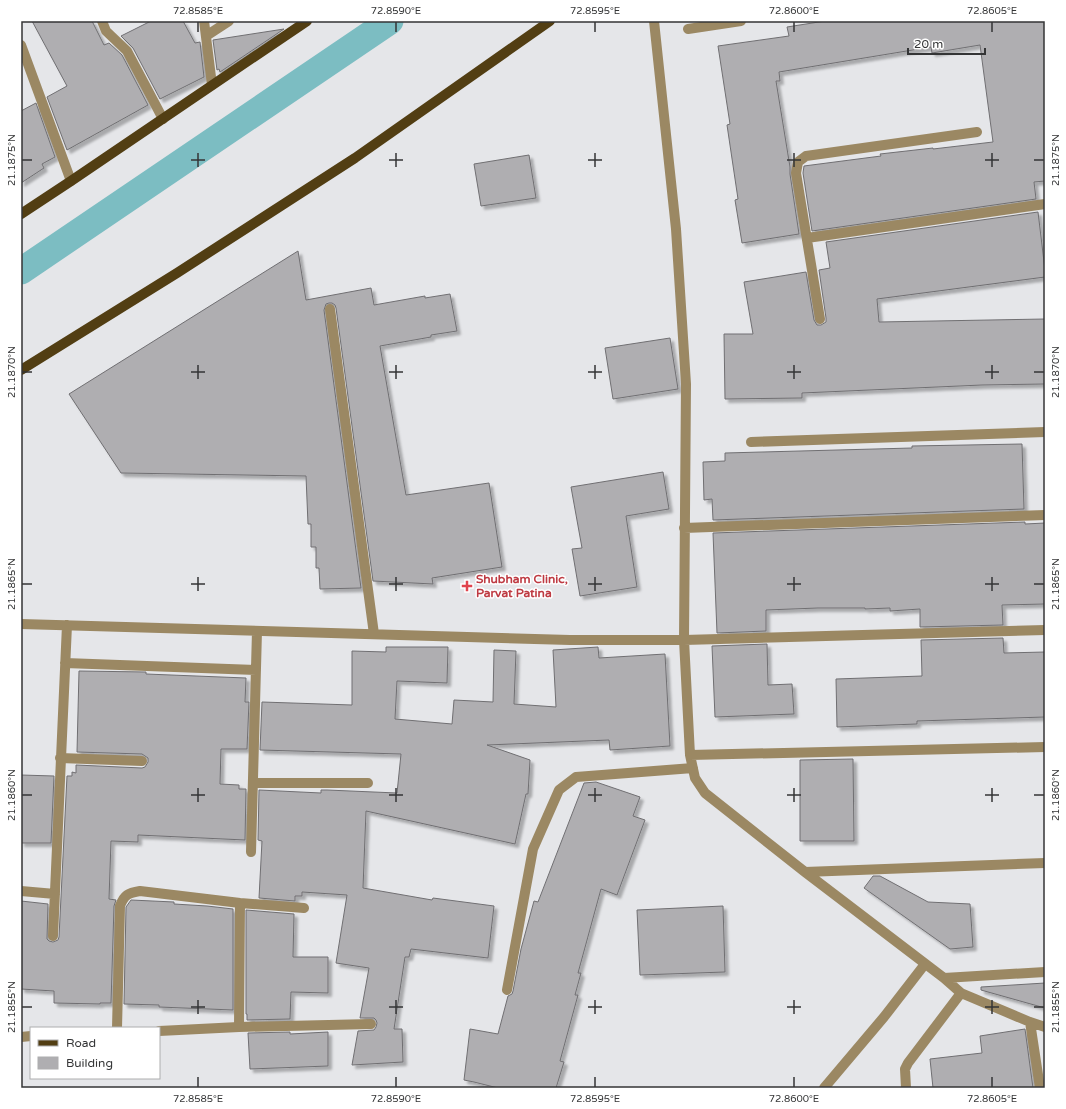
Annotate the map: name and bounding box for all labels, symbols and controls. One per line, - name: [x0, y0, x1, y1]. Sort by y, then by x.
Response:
- text: 72.8585°E: [173, 5, 223, 17]
- text: 72.8590°E: [371, 5, 421, 17]
- text: 72.8595°E: [570, 5, 620, 17]
- text: 72.8600°E: [769, 5, 819, 17]
- text: 72.8605°E: [967, 5, 1017, 17]
- scale bar: [908, 30, 985, 56]
- text: 20 m: [914, 37, 943, 51]
- text: 21.1875°N: [6, 134, 18, 186]
- text: 21.1875°N: [1050, 134, 1062, 186]
- text: 21.1870°N: [6, 346, 18, 398]
- text: 21.1870°N: [1050, 346, 1062, 398]
- text: 21.1865°N: [6, 558, 18, 610]
- text: 21.1865°N: [1050, 558, 1062, 610]
- place label: Shubham Clinic, Parvat Patina: [476, 572, 568, 600]
- marker: Shubham Clinic, Parvat Patina: [461, 580, 473, 592]
- text: 21.1860°N: [6, 769, 18, 821]
- text: 21.1860°N: [1050, 769, 1062, 821]
- text: 21.1855°N: [6, 981, 18, 1033]
- text: 21.1855°N: [1050, 981, 1062, 1033]
- legend: [30, 1027, 160, 1079]
- text: Road: [66, 1036, 96, 1050]
- text: Building: [66, 1056, 113, 1070]
- text: 72.8585°E: [173, 1093, 223, 1105]
- text: 72.8590°E: [371, 1093, 421, 1105]
- text: 72.8595°E: [570, 1093, 620, 1105]
- text: 72.8600°E: [769, 1093, 819, 1105]
- text: 72.8605°E: [967, 1093, 1017, 1105]

